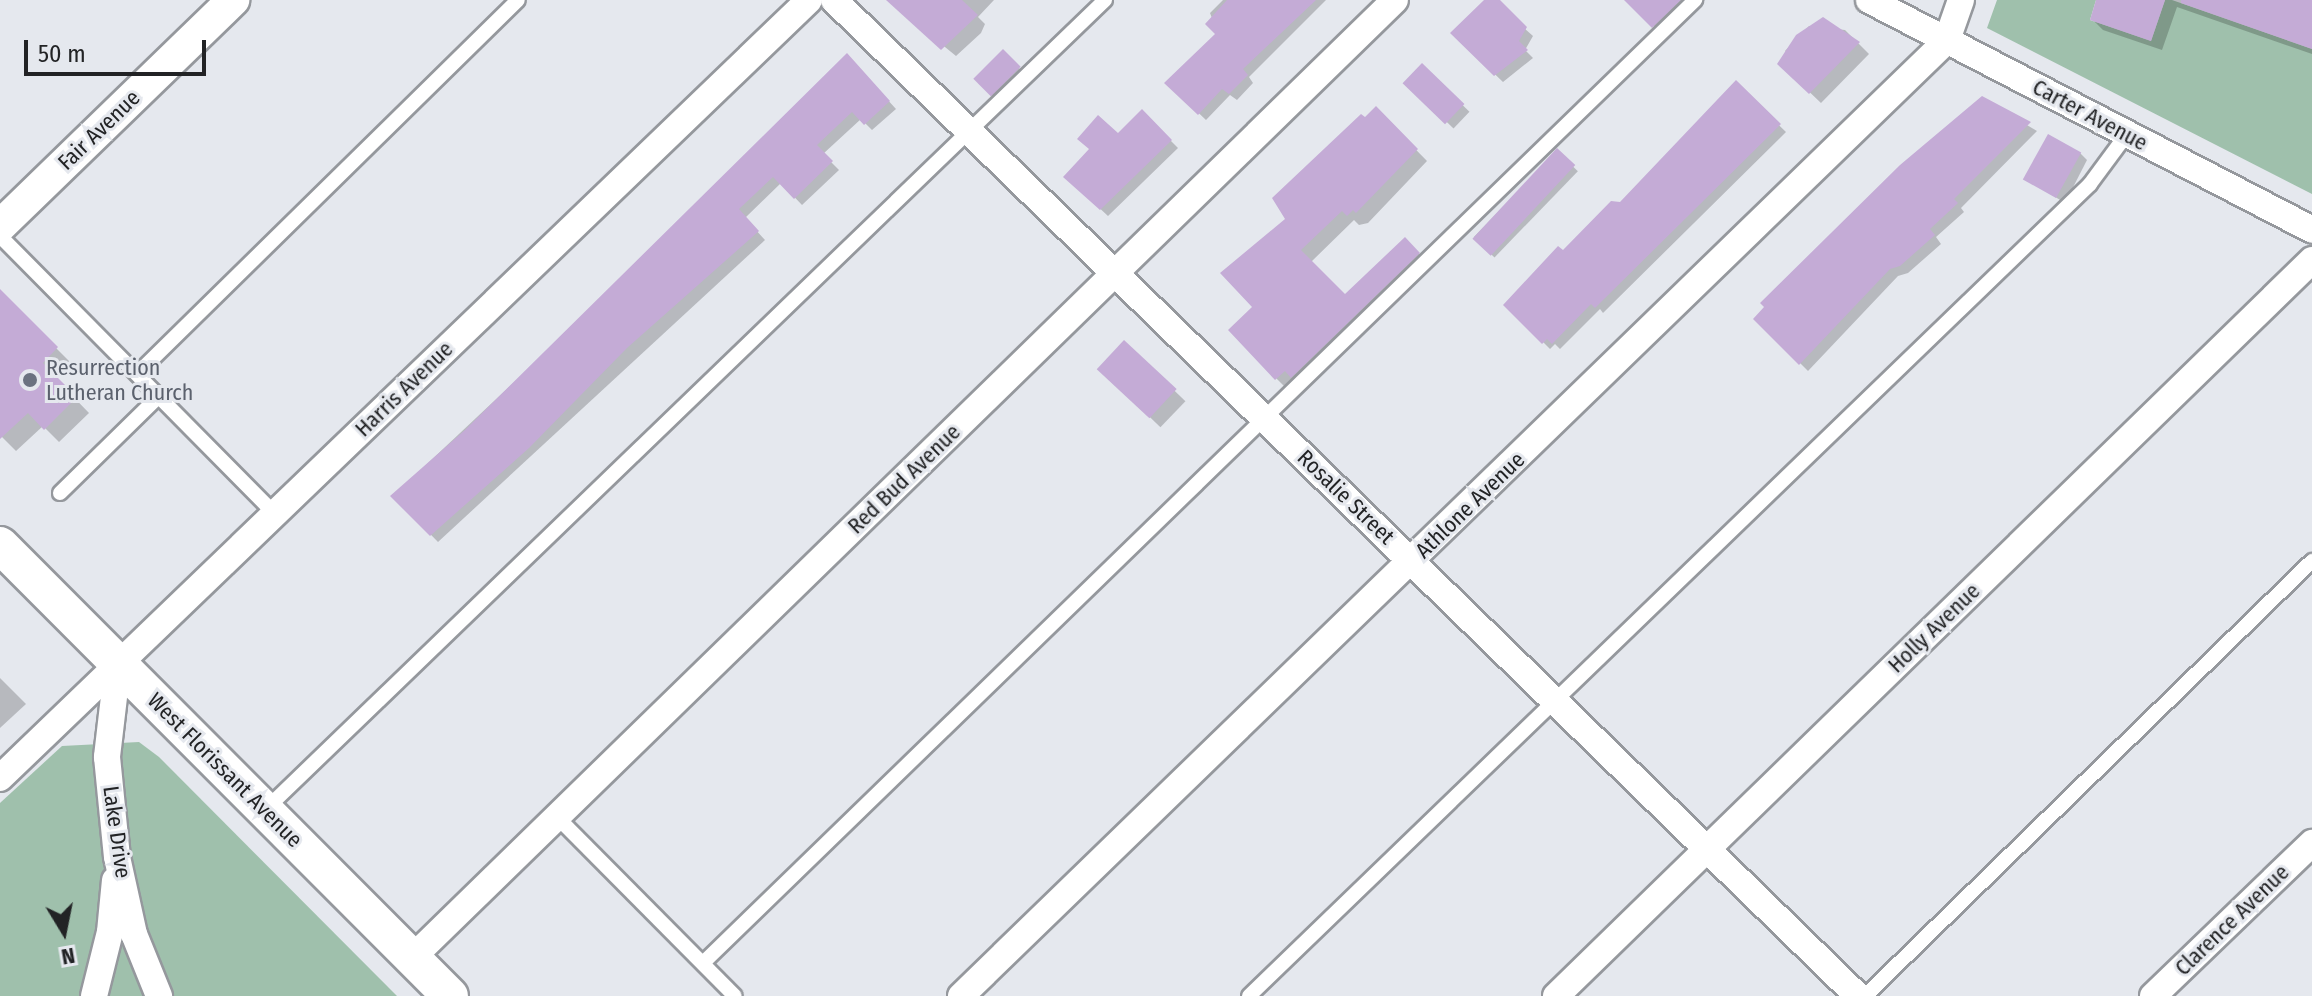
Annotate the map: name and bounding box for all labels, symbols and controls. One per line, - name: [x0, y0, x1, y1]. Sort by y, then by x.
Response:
- scale bar: [28, 24, 210, 74]
- text: 50 m: [38, 40, 86, 68]
- street label: Carter Avenue: [2028, 74, 2152, 156]
- street label: Fair Avenue: [53, 85, 145, 175]
- street label: Harris Avenue: [350, 336, 458, 442]
- place label: Resurrection Lutheran Church: [46, 354, 193, 406]
- marker: Resurrection Lutheran Church: [21, 371, 39, 389]
- street label: Red Bud Avenue: [842, 419, 966, 539]
- street label: Rosalie Street: [1292, 444, 1400, 550]
- street label: Athlone Avenue: [1410, 446, 1530, 564]
- street label: Holly Avenue: [1883, 578, 1985, 678]
- street label: West Florissant Avenue: [142, 687, 308, 853]
- street label: Lake Drive: [97, 784, 137, 880]
- street label: Clarence Avenue: [2170, 859, 2294, 981]
- north arrow: [24, 892, 104, 972]
- text: N: [59, 942, 77, 971]

